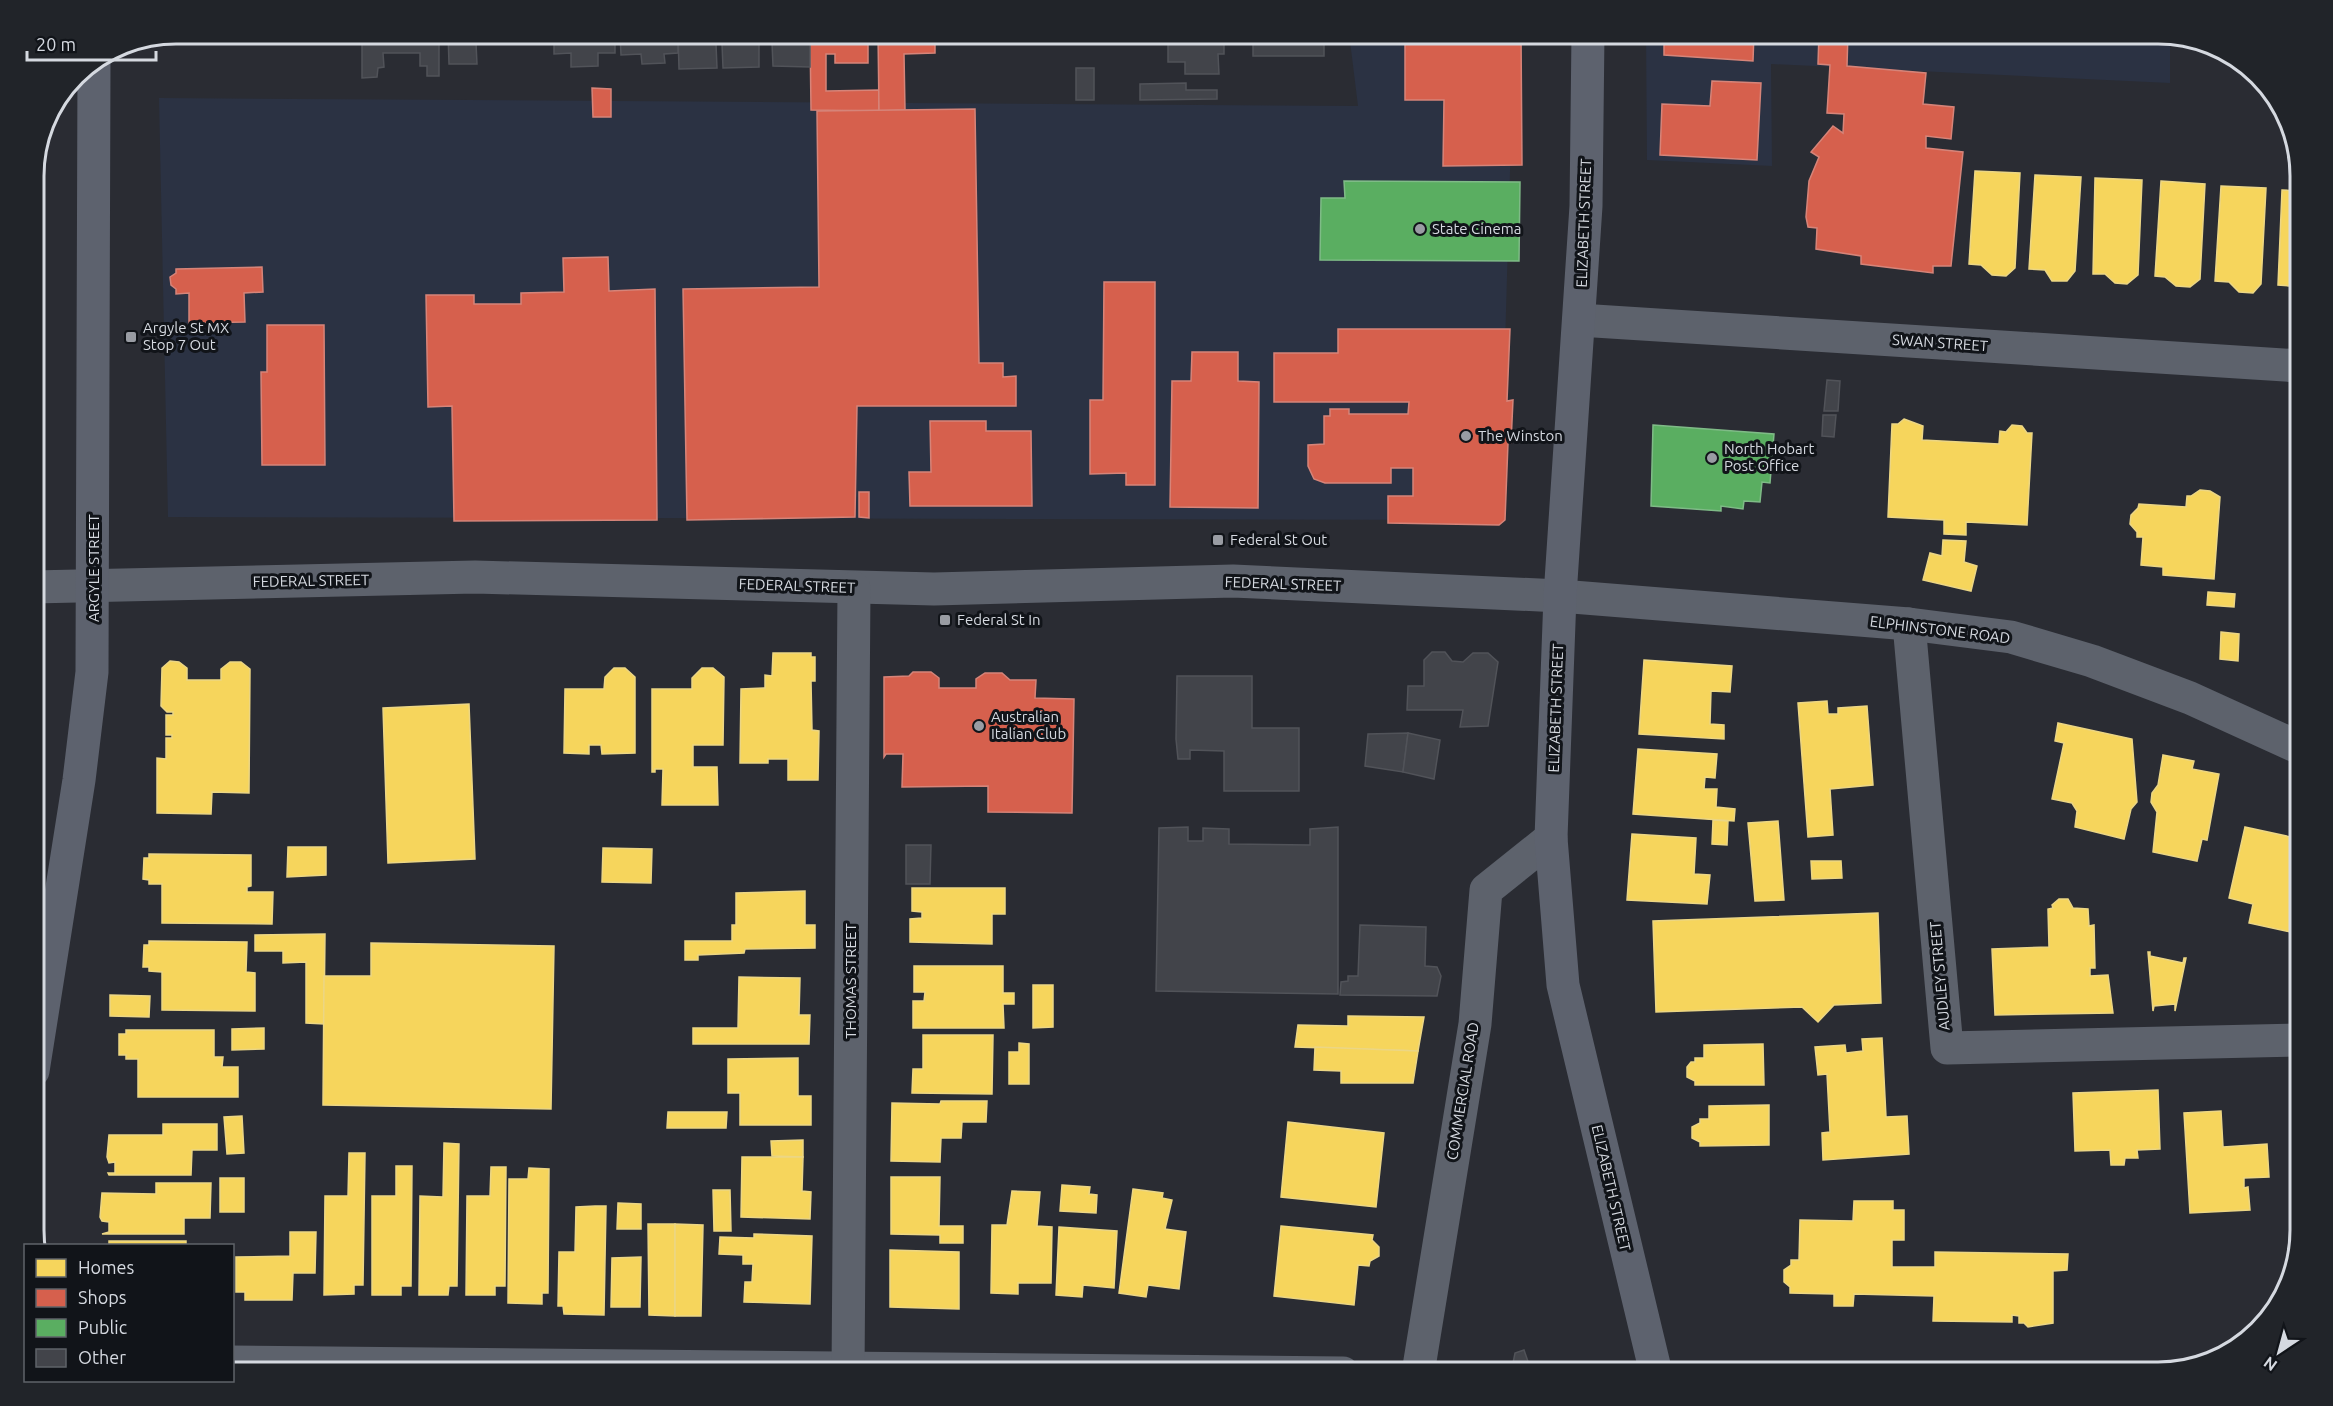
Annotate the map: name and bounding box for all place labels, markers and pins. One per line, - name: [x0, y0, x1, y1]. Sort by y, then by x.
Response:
- place label: State Cinema: [1432, 220, 1521, 237]
- marker: State Cinema: [1413, 222, 1427, 236]
- place label: Argyle St MX Stop 7 Out: [143, 319, 229, 353]
- marker: Argyle St MX Stop 7 Out: [124, 330, 138, 344]
- place label: The Winston: [1478, 427, 1563, 444]
- marker: The Winston: [1459, 429, 1473, 443]
- place label: North Hobart Post Office: [1724, 440, 1814, 474]
- marker: North Hobart Post Office: [1705, 451, 1719, 465]
- place label: Federal St Out: [1230, 531, 1327, 548]
- marker: Federal St Out: [1211, 533, 1225, 547]
- place label: Federal St In: [957, 611, 1041, 628]
- marker: Federal St In: [938, 613, 952, 627]
- place label: Australian Italian Club: [991, 708, 1066, 742]
- marker: Australian Italian Club: [972, 719, 986, 733]

